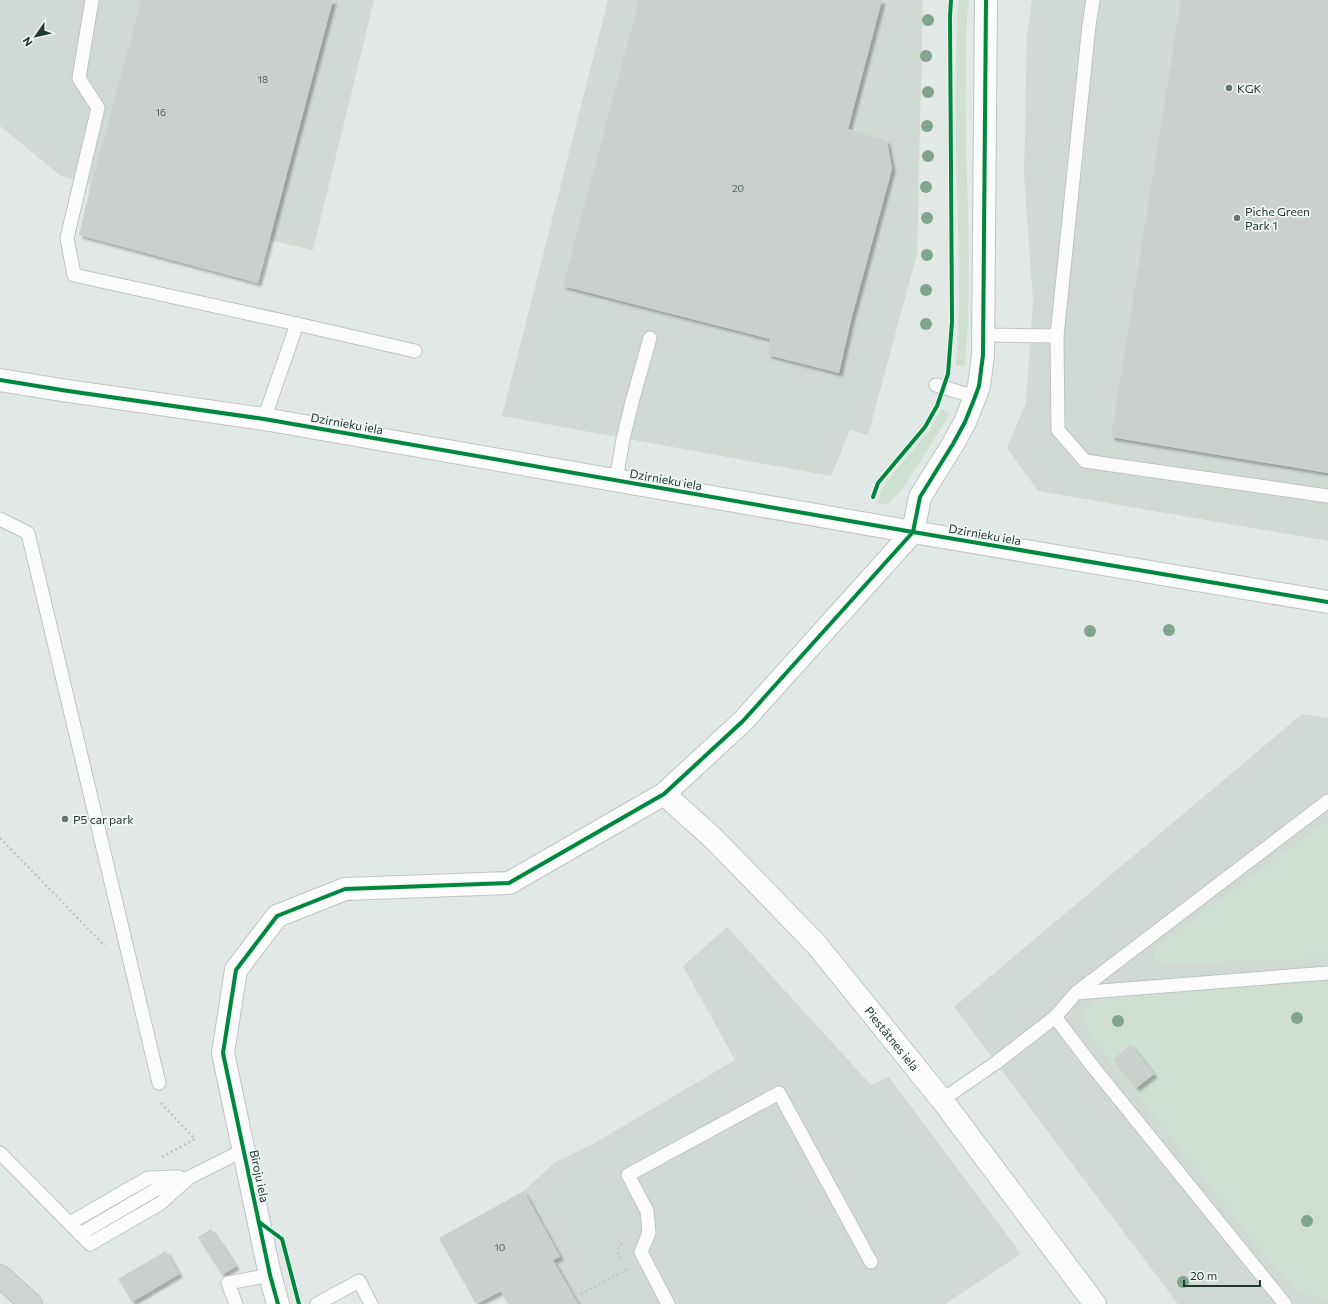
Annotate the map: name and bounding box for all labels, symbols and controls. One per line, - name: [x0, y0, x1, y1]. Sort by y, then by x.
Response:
- north arrow: [16, 16, 56, 56]
- text: N: [20, 35, 35, 49]
- house number: 18: [258, 73, 268, 85]
- place label: KGK: [1237, 81, 1262, 95]
- marker: KGK: [1224, 83, 1234, 93]
- house number: 16: [156, 106, 166, 118]
- house number: 20: [732, 182, 744, 194]
- place label: Piche Green Park 1: [1245, 204, 1310, 232]
- marker: Piche Green Park 1: [1232, 213, 1242, 223]
- street label: Dzirnieku iela: [310, 410, 384, 436]
- street label: Dzirnieku iela: [629, 466, 703, 492]
- street label: Dzirnieku iela: [948, 521, 1022, 547]
- place label: P5 car park: [73, 812, 134, 826]
- marker: P5 car park: [60, 814, 70, 824]
- street label: Piestātnes iela: [862, 1004, 922, 1073]
- street label: Biroju iela: [248, 1148, 272, 1204]
- house number: 10: [495, 1241, 505, 1253]
- scale bar: [1184, 1262, 1260, 1288]
- text: 20 m: [1190, 1268, 1217, 1282]

